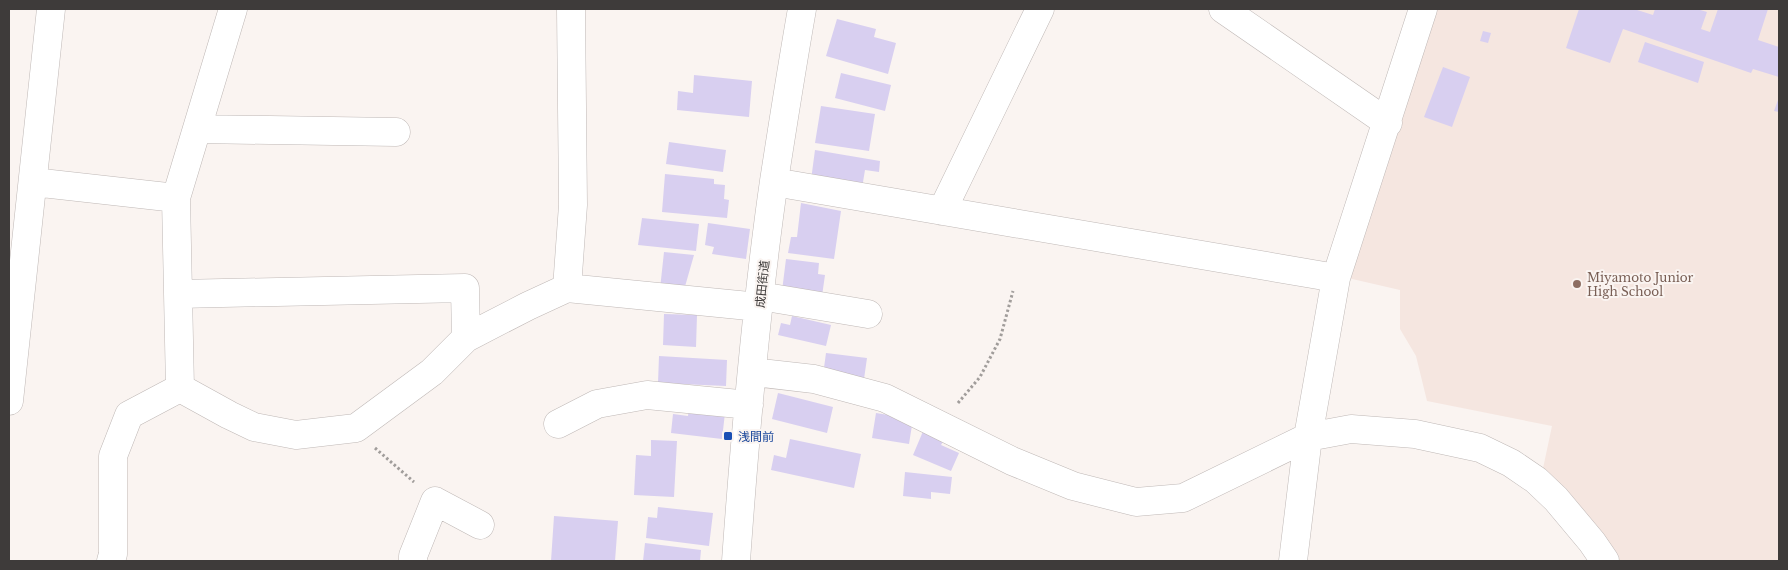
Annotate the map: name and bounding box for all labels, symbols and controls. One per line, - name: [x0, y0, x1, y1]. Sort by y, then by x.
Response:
- street label: 成田街道: [752, 259, 772, 309]
- place label: Miyamoto Junior High School: [1587, 270, 1694, 299]
- marker: Miyamoto Junior High School: [1571, 278, 1583, 290]
- place label: 浅間前: [738, 429, 774, 444]
- marker: 浅間前: [722, 430, 734, 442]

